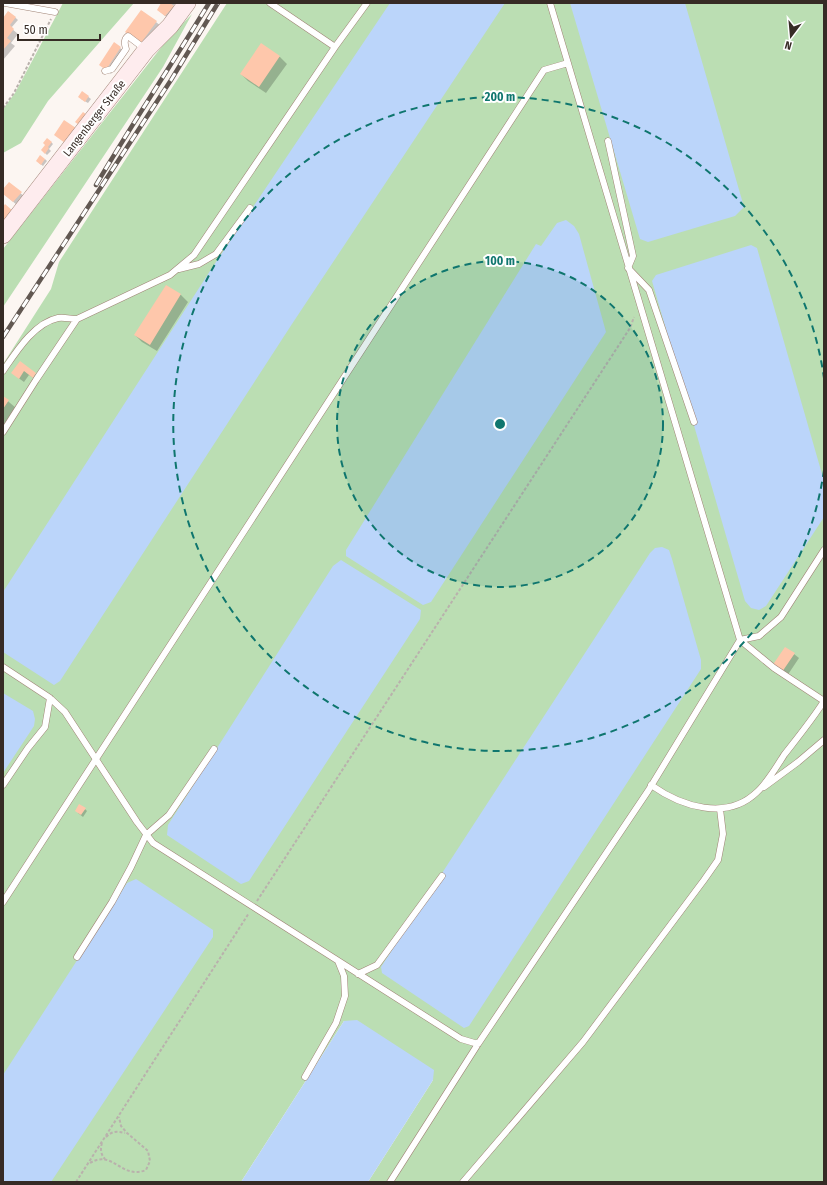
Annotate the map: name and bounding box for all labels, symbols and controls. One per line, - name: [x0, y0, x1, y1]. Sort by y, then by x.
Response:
- scale bar: [18, 16, 100, 42]
- north arrow: [771, 16, 811, 56]
- text: 50 m: [24, 23, 48, 37]
- text: N: [783, 38, 793, 52]
- street label: Langenberger Straße: [61, 78, 128, 159]
- text: 200 m: [484, 90, 515, 104]
- text: 100 m: [485, 254, 515, 268]
- centre of rings: [493, 417, 507, 431]

